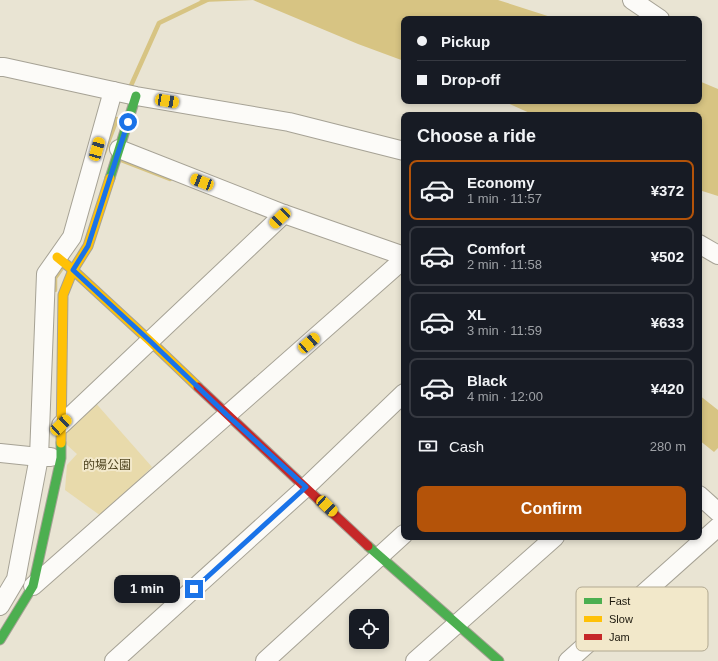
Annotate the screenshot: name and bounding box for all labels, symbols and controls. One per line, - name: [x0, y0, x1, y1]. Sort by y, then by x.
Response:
- text: Pickup: [441, 33, 490, 50]
- text: Drop-off: [441, 71, 500, 88]
- car: [154, 93, 180, 109]
- route start: [119, 113, 137, 131]
- text: Choose a ride: [417, 126, 536, 146]
- car: [88, 136, 106, 162]
- car: [189, 172, 215, 192]
- icon: car: [419, 172, 455, 208]
- text: Economy: [467, 174, 535, 191]
- text: ¥372: [651, 182, 684, 199]
- text: 1 min · 11:57: [467, 191, 542, 206]
- car: [267, 205, 293, 231]
- icon: car: [419, 238, 455, 274]
- text: Comfort: [467, 240, 525, 257]
- text: ¥502: [651, 248, 684, 265]
- text: 2 min · 11:58: [467, 257, 542, 272]
- icon: car: [419, 304, 455, 340]
- text: XL: [467, 306, 486, 323]
- text: ¥633: [651, 314, 684, 331]
- text: 3 min · 11:59: [467, 323, 542, 338]
- car: [296, 331, 322, 355]
- icon: car: [419, 370, 455, 406]
- text: Black: [467, 372, 507, 389]
- text: ¥420: [651, 380, 684, 397]
- text: 4 min · 12:00: [467, 389, 543, 404]
- car: [48, 412, 74, 438]
- icon: cash: [417, 435, 439, 457]
- text: Cash: [449, 438, 484, 455]
- text: 280 m: [650, 439, 686, 454]
- park label: 的場公園: [83, 458, 131, 472]
- button: Confirm: [417, 486, 686, 532]
- car: [314, 493, 340, 519]
- callout: 1 min: [114, 575, 180, 603]
- route end: [185, 580, 203, 598]
- text: 1 min: [130, 581, 164, 596]
- legend: [576, 587, 708, 651]
- text: Fast: [609, 595, 630, 607]
- map controls: [349, 609, 389, 649]
- button: locate: [349, 609, 389, 649]
- text: Slow: [609, 613, 633, 625]
- text: Jam: [609, 631, 630, 643]

